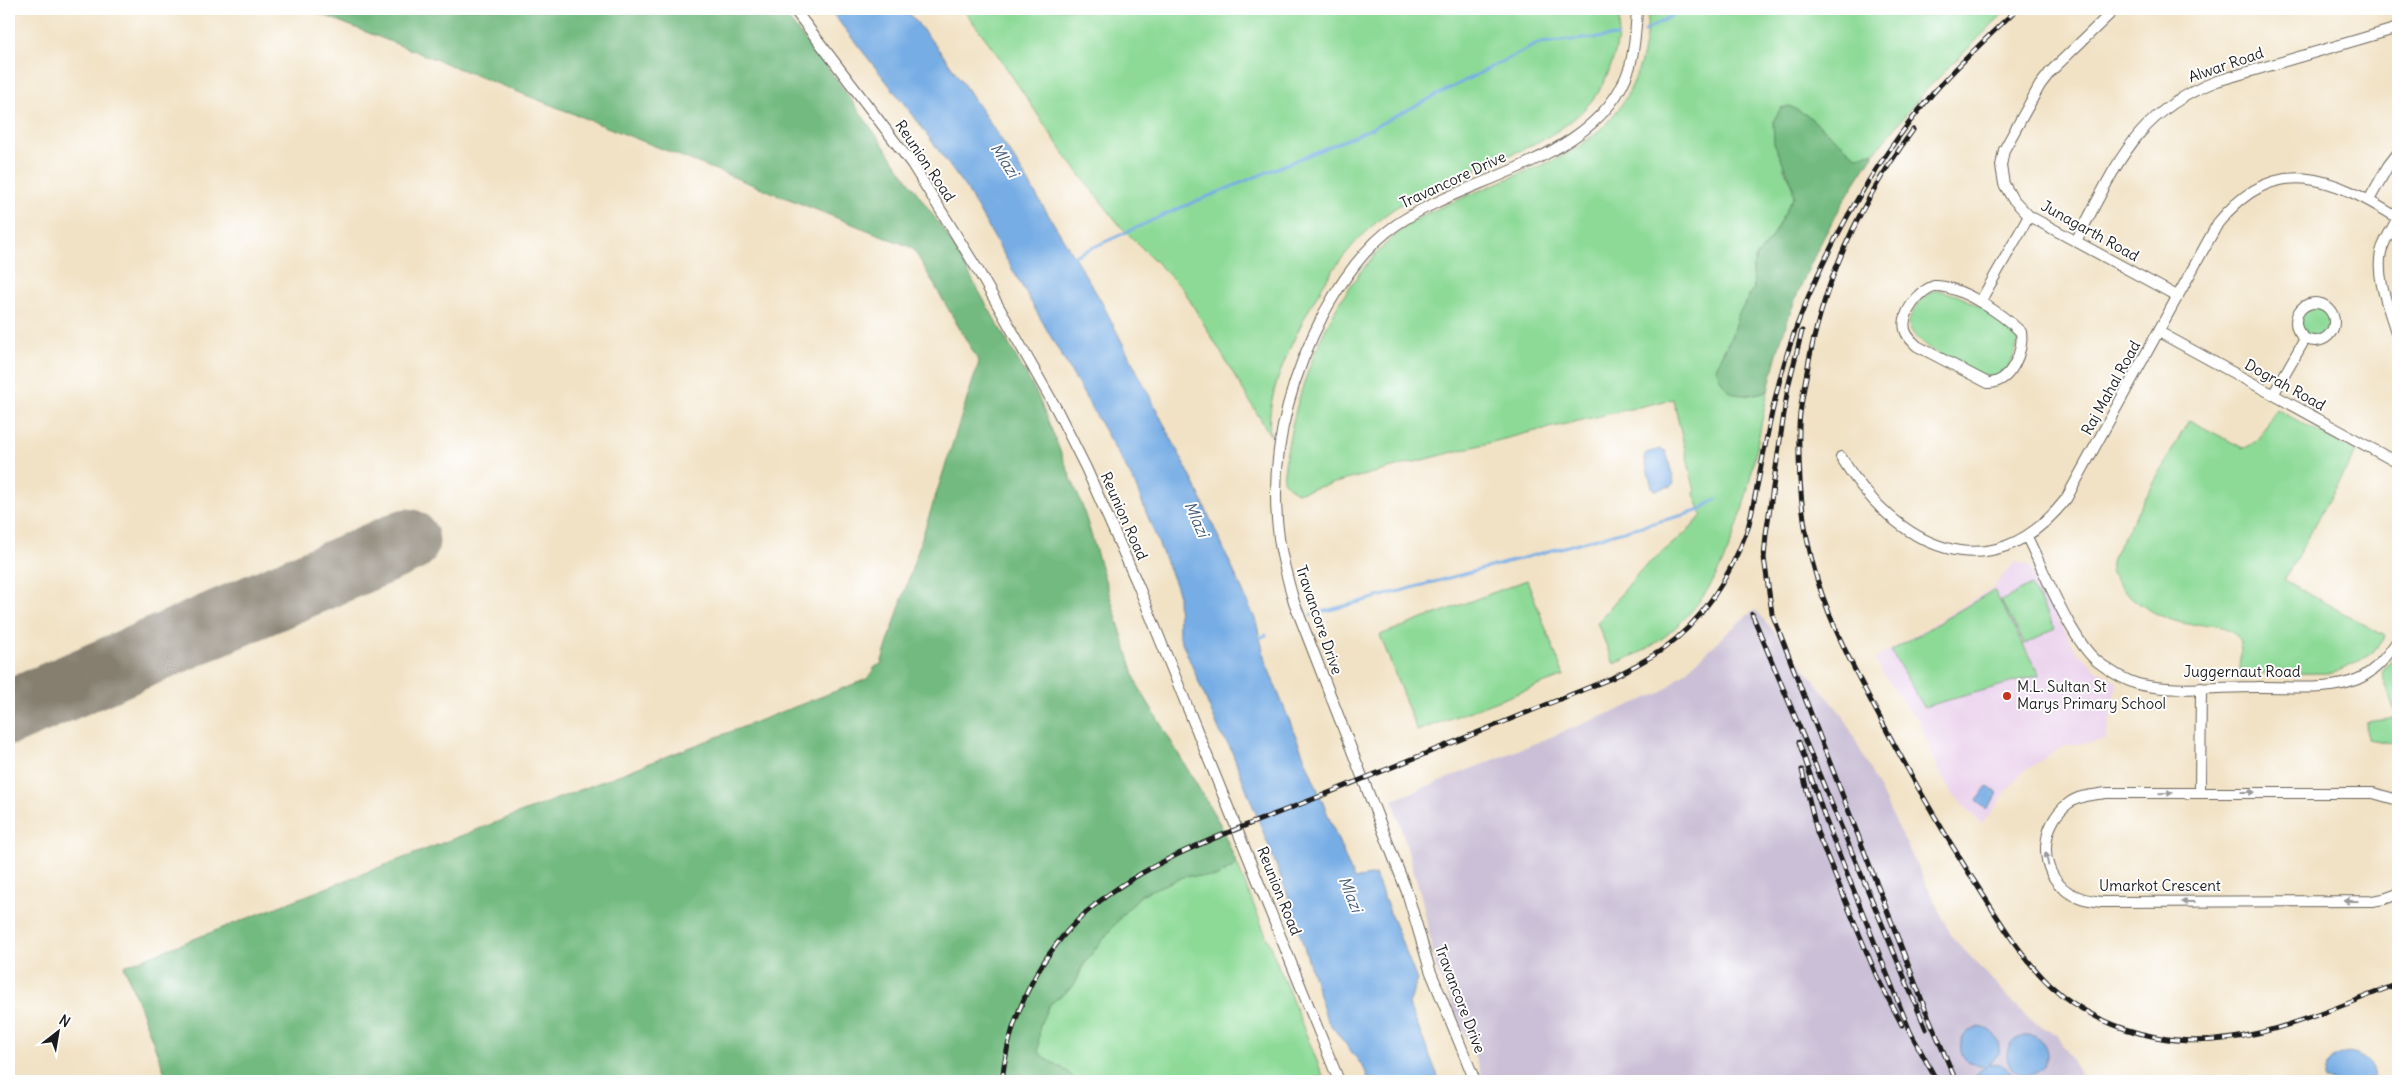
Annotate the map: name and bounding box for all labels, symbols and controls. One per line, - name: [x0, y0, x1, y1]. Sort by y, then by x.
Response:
- street label: Alwar Road: [2186, 43, 2266, 86]
- street label: Reunion Road: [891, 116, 960, 205]
- water label: Mlazi: [987, 139, 1025, 183]
- street label: Travancore Drive: [1397, 147, 1509, 212]
- street label: Junagarth Road: [2038, 196, 2143, 265]
- street label: Raj Mahal Road: [2077, 337, 2144, 438]
- street label: Dograh Road: [2242, 355, 2329, 415]
- street label: Reunion Road: [1097, 469, 1152, 563]
- water label: Mlazi: [1180, 498, 1215, 542]
- street label: Travancore Drive: [1292, 563, 1347, 677]
- street label: Juggernaut Road: [2184, 662, 2301, 681]
- place label: M.L. Sultan St Marys Primary School: [2017, 677, 2166, 713]
- marker: M.L. Sultan St Marys Primary School: [2001, 690, 2013, 702]
- one-way arrow: [2158, 789, 2174, 797]
- one-way arrow: [2241, 789, 2257, 797]
- street label: Reunion Road: [1253, 844, 1306, 938]
- one-way arrow: [2043, 850, 2051, 866]
- water label: Mlazi: [1335, 873, 1368, 917]
- street label: Umarkot Crescent: [2099, 876, 2221, 895]
- one-way arrow: [2342, 897, 2358, 905]
- one-way arrow: [2180, 898, 2196, 906]
- street label: Travancore Drive: [1431, 942, 1490, 1056]
- north arrow: [32, 1008, 82, 1058]
- text: N: [56, 1011, 73, 1031]

